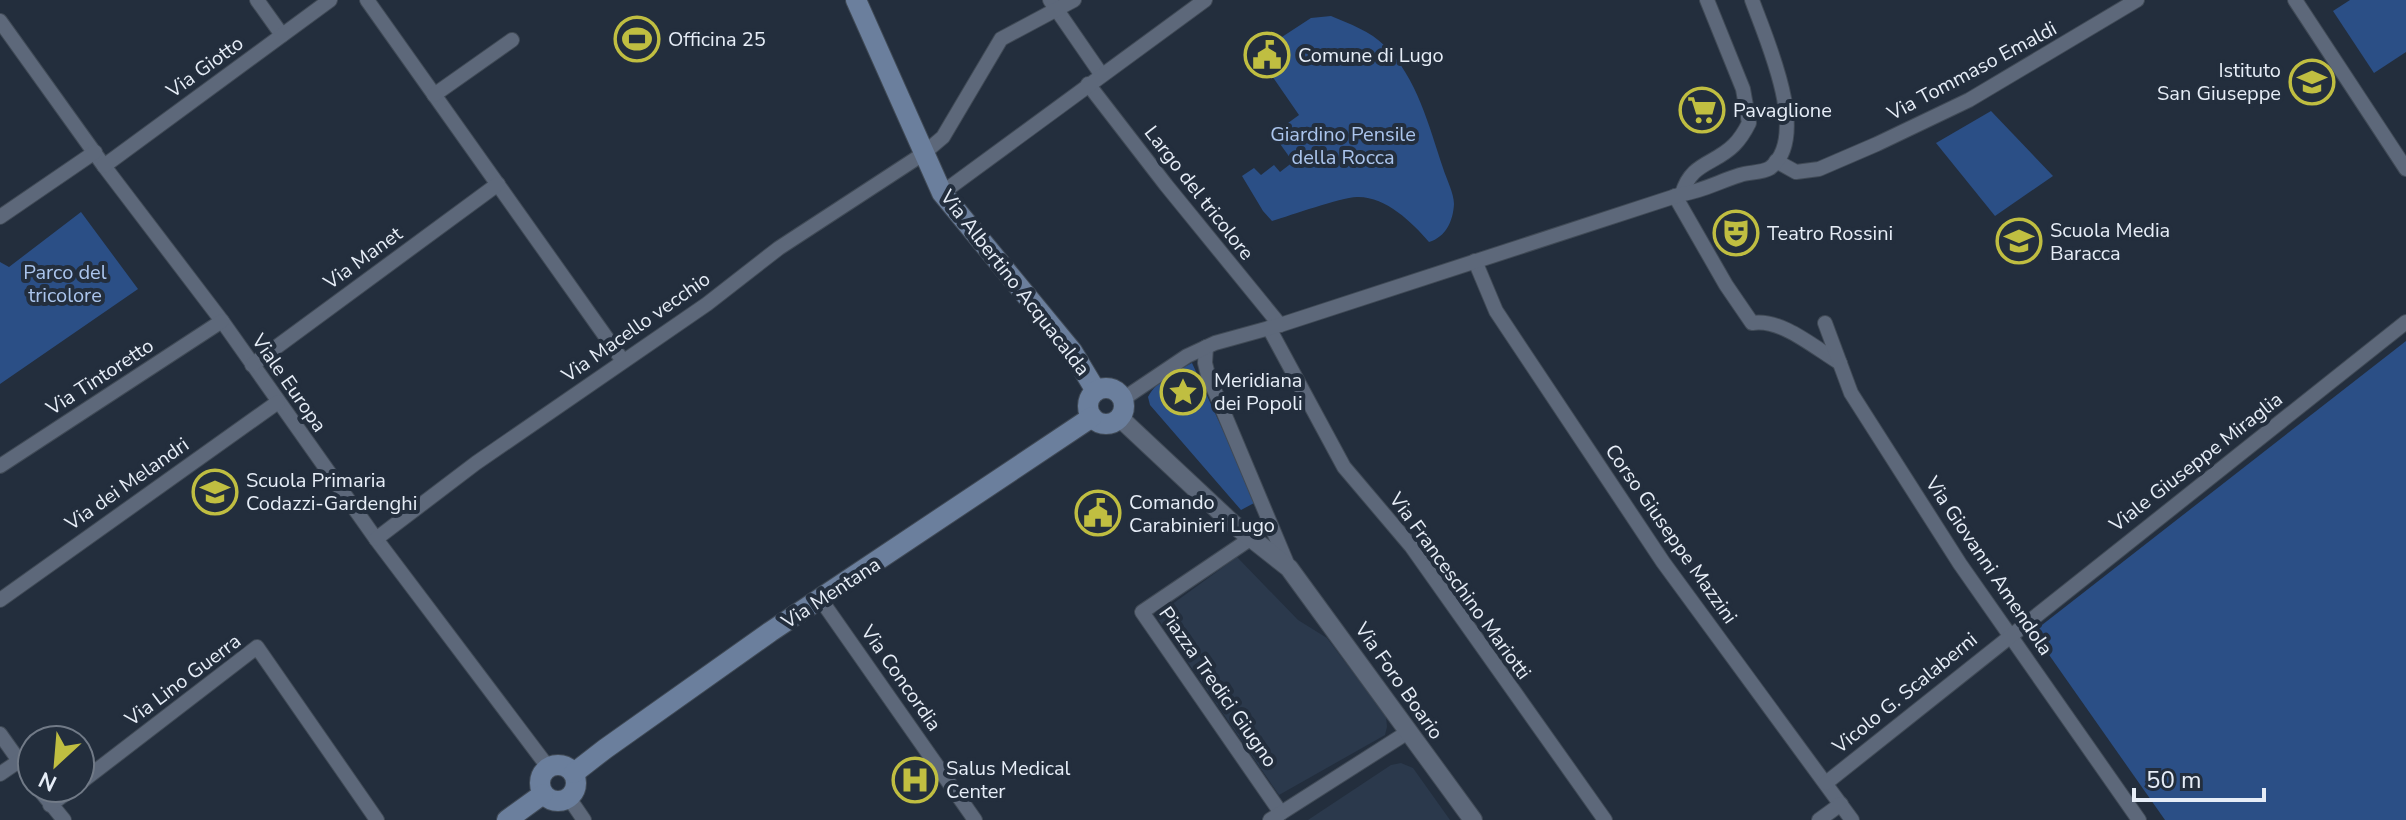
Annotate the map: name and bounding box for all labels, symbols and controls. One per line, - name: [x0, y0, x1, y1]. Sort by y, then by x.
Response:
- sports icon: Officina 25: [613, 15, 661, 63]
- street label: Via Tommaso Emaldi: [1882, 15, 2061, 128]
- place label: Officina 25: [668, 26, 766, 53]
- street label: Via Giotto: [160, 30, 249, 105]
- public building icon: Comune di Lugo: [1243, 31, 1291, 79]
- place label: Comune di Lugo: [1298, 42, 1444, 69]
- place label: Istituto San Giuseppe: [2157, 57, 2281, 107]
- school or university icon: Istituto San Giuseppe: [2288, 58, 2336, 106]
- supermarket icon: Pavaglione: [1678, 86, 1726, 134]
- place label: Pavaglione: [1733, 97, 1832, 124]
- street label: Largo del tricolore: [1138, 120, 1260, 266]
- park label: Giardino Pensile della Rocca: [1270, 121, 1416, 171]
- street label: Via Albertino Acquacalda: [933, 184, 1096, 381]
- theatre icon: Teatro Rossini: [1712, 209, 1760, 257]
- school or university icon: Scuola Media Baracca: [1995, 217, 2043, 265]
- place label: Scuola Media Baracca: [2050, 217, 2170, 267]
- street label: Via Manet: [318, 220, 408, 296]
- place label: Teatro Rossini: [1767, 220, 1893, 247]
- park label: Parco del tricolore: [23, 259, 107, 309]
- street label: Via Macello vecchio: [555, 266, 716, 389]
- street label: Viale Europa: [245, 328, 333, 437]
- street label: Via Tintoretto: [40, 332, 159, 422]
- place label: Meridiana dei Popoli: [1214, 367, 1303, 417]
- place icon: Meridiana dei Popoli: [1159, 368, 1207, 416]
- street label: Viale Giuseppe Miraglia: [2103, 386, 2288, 539]
- street label: Via dei Melandri: [59, 431, 194, 537]
- street label: Corso Giuseppe Mazzini: [1599, 439, 1743, 629]
- place label: Scuola Primaria Codazzi-Gardenghi: [246, 467, 417, 517]
- school or university icon: Scuola Primaria Codazzi-Gardenghi: [191, 468, 239, 516]
- street label: Via Giovanni Amendola: [1918, 470, 2059, 661]
- street label: Via Franceschino Mariotti: [1382, 486, 1537, 685]
- public building icon: Comando Carabinieri Lugo: [1074, 489, 1122, 537]
- place label: Comando Carabinieri Lugo: [1129, 489, 1275, 539]
- street label: Via Mentana: [775, 551, 886, 636]
- street label: Piazza Tredici Giugno: [1152, 601, 1284, 773]
- street label: Via Foro Boario: [1348, 616, 1449, 745]
- street label: Via Concordia: [854, 619, 947, 736]
- street label: Vicolo G. Scalaberni: [1826, 626, 1983, 760]
- street label: Via Lino Guerra: [119, 628, 246, 733]
- north arrow: [16, 724, 96, 804]
- scale bar: [2134, 752, 2264, 802]
- place label: Salus Medical Center: [946, 755, 1071, 805]
- hospital icon: Salus Medical Center: [891, 756, 939, 804]
- text: N: [34, 764, 62, 798]
- text: 50 m: [2146, 764, 2202, 796]

